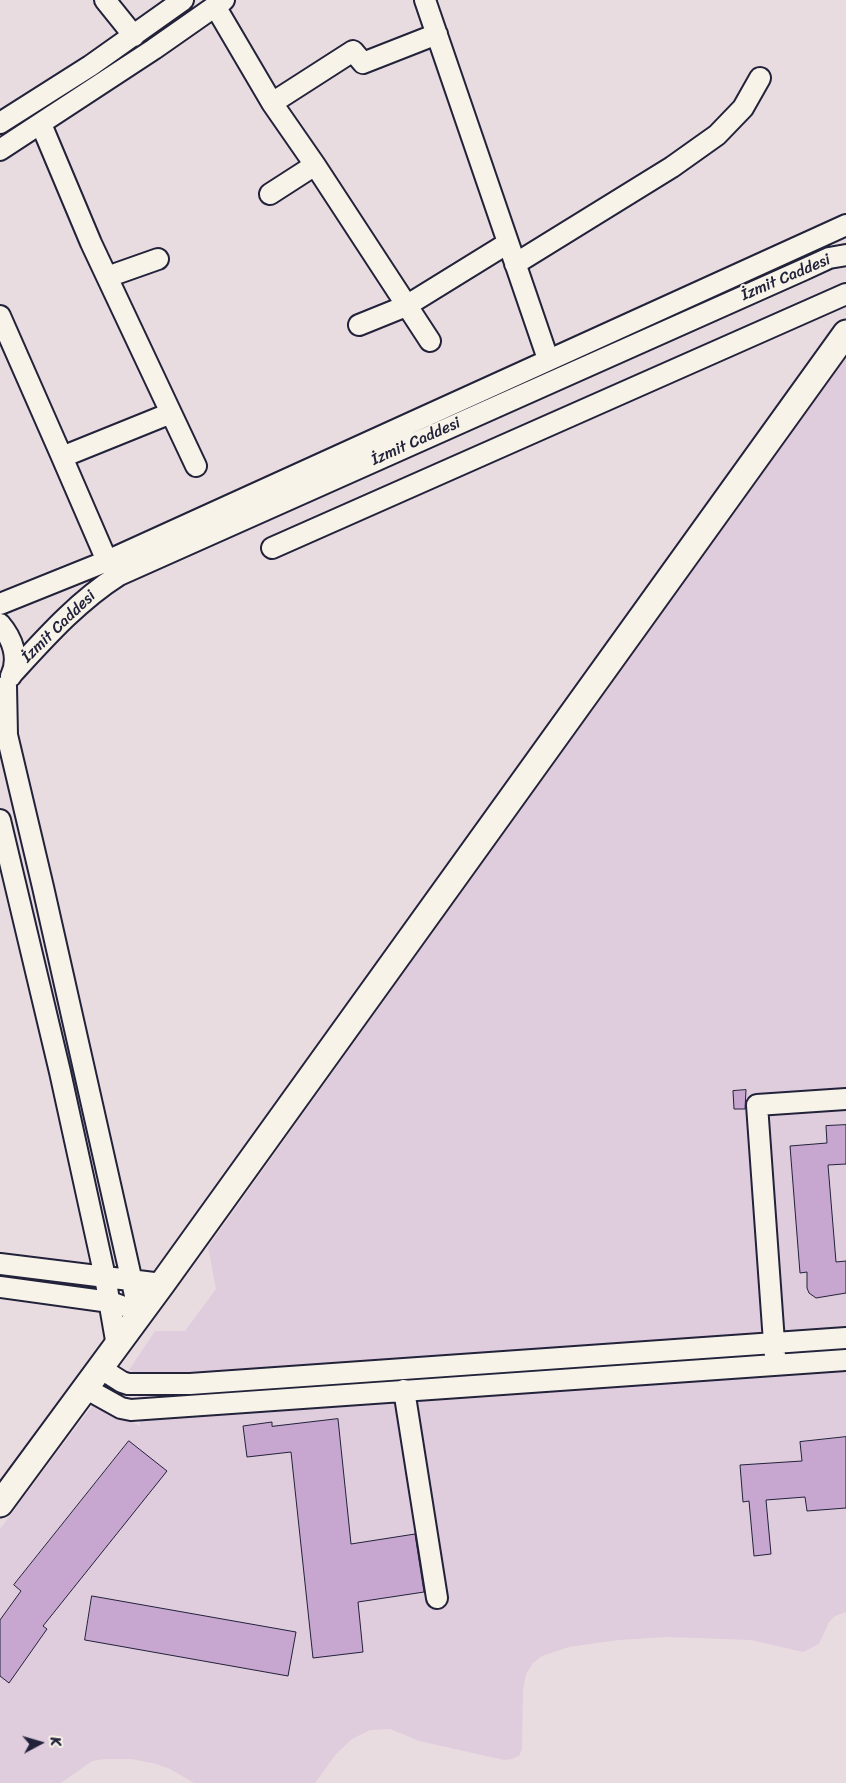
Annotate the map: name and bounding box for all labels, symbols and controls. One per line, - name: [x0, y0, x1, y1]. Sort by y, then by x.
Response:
- street label: İzmit Caddesi: [738, 251, 834, 305]
- street label: İzmit Caddesi: [369, 414, 463, 470]
- street label: İzmit Caddesi: [18, 587, 100, 667]
- north arrow: [15, 1718, 65, 1768]
- text: K: [43, 1736, 68, 1747]

